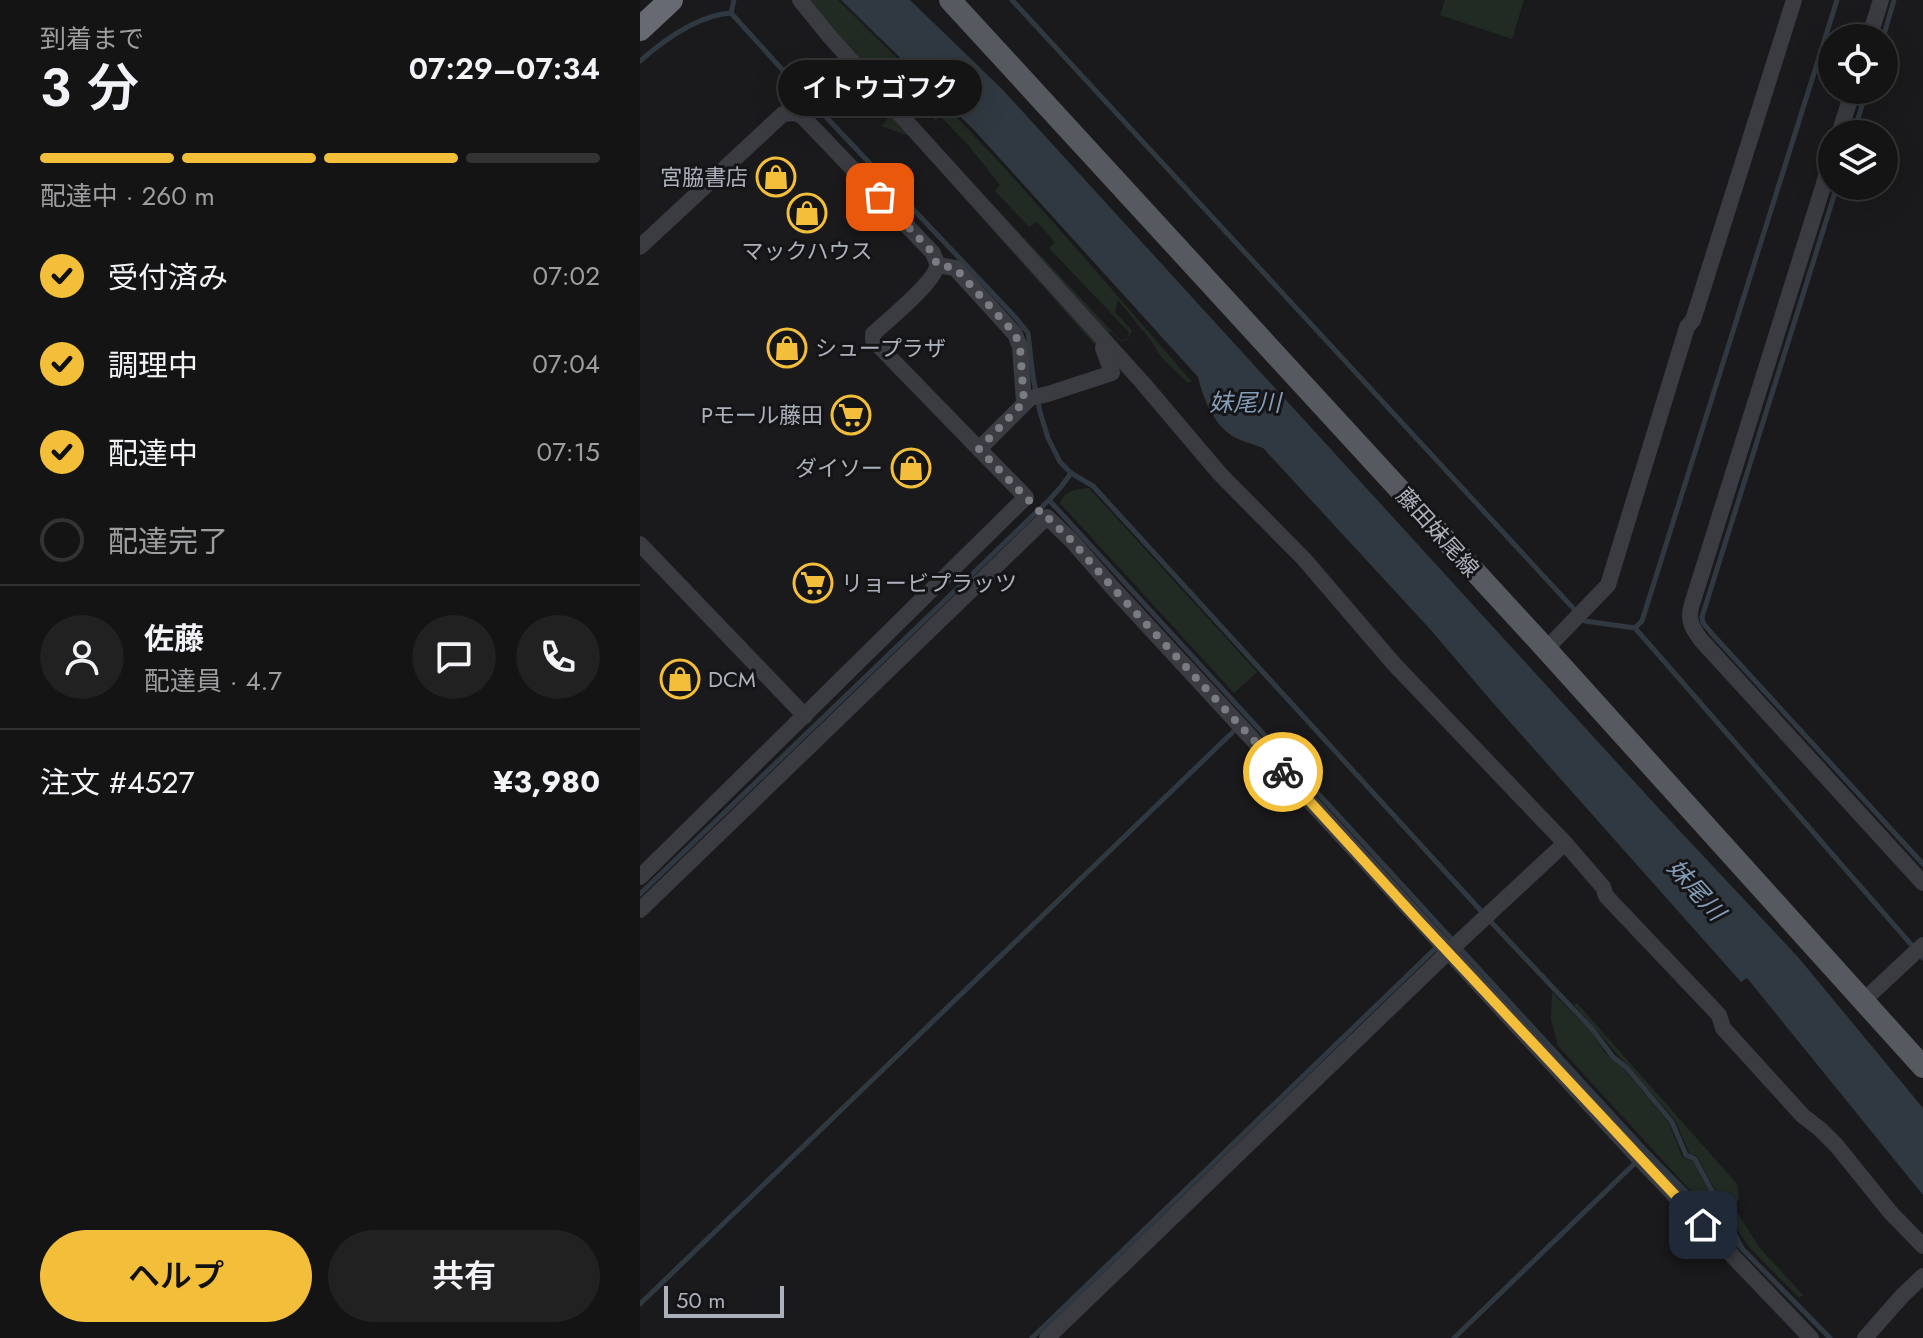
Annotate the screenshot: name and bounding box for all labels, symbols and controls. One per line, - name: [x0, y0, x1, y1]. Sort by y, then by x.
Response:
- text: 到着まで: [40, 20, 144, 58]
- map controls: [1818, 24, 1898, 200]
- button: locate: [1818, 24, 1898, 104]
- text: 07:29–07:34: [409, 47, 600, 90]
- text: 3 分: [40, 50, 139, 126]
- callout: イトウゴフク: [778, 61, 982, 117]
- text: イトウゴフク: [802, 69, 958, 107]
- button: layers: [1818, 120, 1898, 200]
- shop icon: 宮脇書店: [755, 156, 797, 198]
- place label: 宮脇書店: [660, 161, 748, 193]
- pin: [846, 163, 914, 231]
- icon: bag: [858, 175, 902, 219]
- text: 配達中 · 260 m: [40, 177, 215, 215]
- shop icon: マックハウス: [786, 192, 828, 234]
- place label: マックハウス: [742, 235, 872, 267]
- icon: check: [40, 254, 84, 298]
- text: 受付済み: [108, 256, 228, 299]
- text: 07:02: [533, 257, 600, 295]
- shop icon: シュープラザ: [766, 327, 808, 369]
- place label: シュープラザ: [815, 332, 946, 364]
- icon: check: [40, 342, 84, 386]
- text: 調理中: [108, 344, 198, 387]
- text: 07:04: [532, 345, 600, 383]
- water label: 妹尾川: [1209, 385, 1284, 420]
- supermarket icon: Pモール藤田: [830, 394, 872, 436]
- place label: Pモール藤田: [701, 399, 823, 431]
- icon: check: [40, 430, 84, 474]
- text: 配達中: [108, 432, 198, 475]
- text: 07:15: [537, 433, 600, 471]
- shop icon: ダイソー: [890, 447, 932, 489]
- place label: ダイソー: [795, 452, 883, 484]
- street label: 藤田妹尾線: [1389, 480, 1487, 584]
- text: 配達完了: [108, 520, 228, 563]
- supermarket icon: リョービプラッツ: [792, 562, 834, 604]
- place label: リョービプラッツ: [841, 567, 1017, 599]
- button: person: [40, 615, 124, 699]
- button: chat: [412, 615, 496, 699]
- button: phone: [516, 615, 600, 699]
- text: 佐藤: [144, 617, 204, 660]
- shop icon: DCM: [659, 658, 701, 700]
- text: 配達員 · 4.7: [144, 662, 282, 700]
- place label: DCM: [708, 663, 756, 695]
- courier: [1243, 732, 1323, 812]
- icon: bike: [1261, 750, 1305, 794]
- text: ¥3,980: [493, 760, 600, 803]
- text: 注文 #4527: [40, 761, 194, 804]
- water label: 妹尾川: [1659, 851, 1735, 930]
- pin: [1669, 1191, 1737, 1259]
- icon: home: [1681, 1203, 1725, 1247]
- button: ヘルプ: [40, 1230, 312, 1322]
- button: 共有: [328, 1230, 600, 1322]
- scale bar: [664, 1282, 784, 1318]
- text: 50 m: [676, 1284, 725, 1316]

